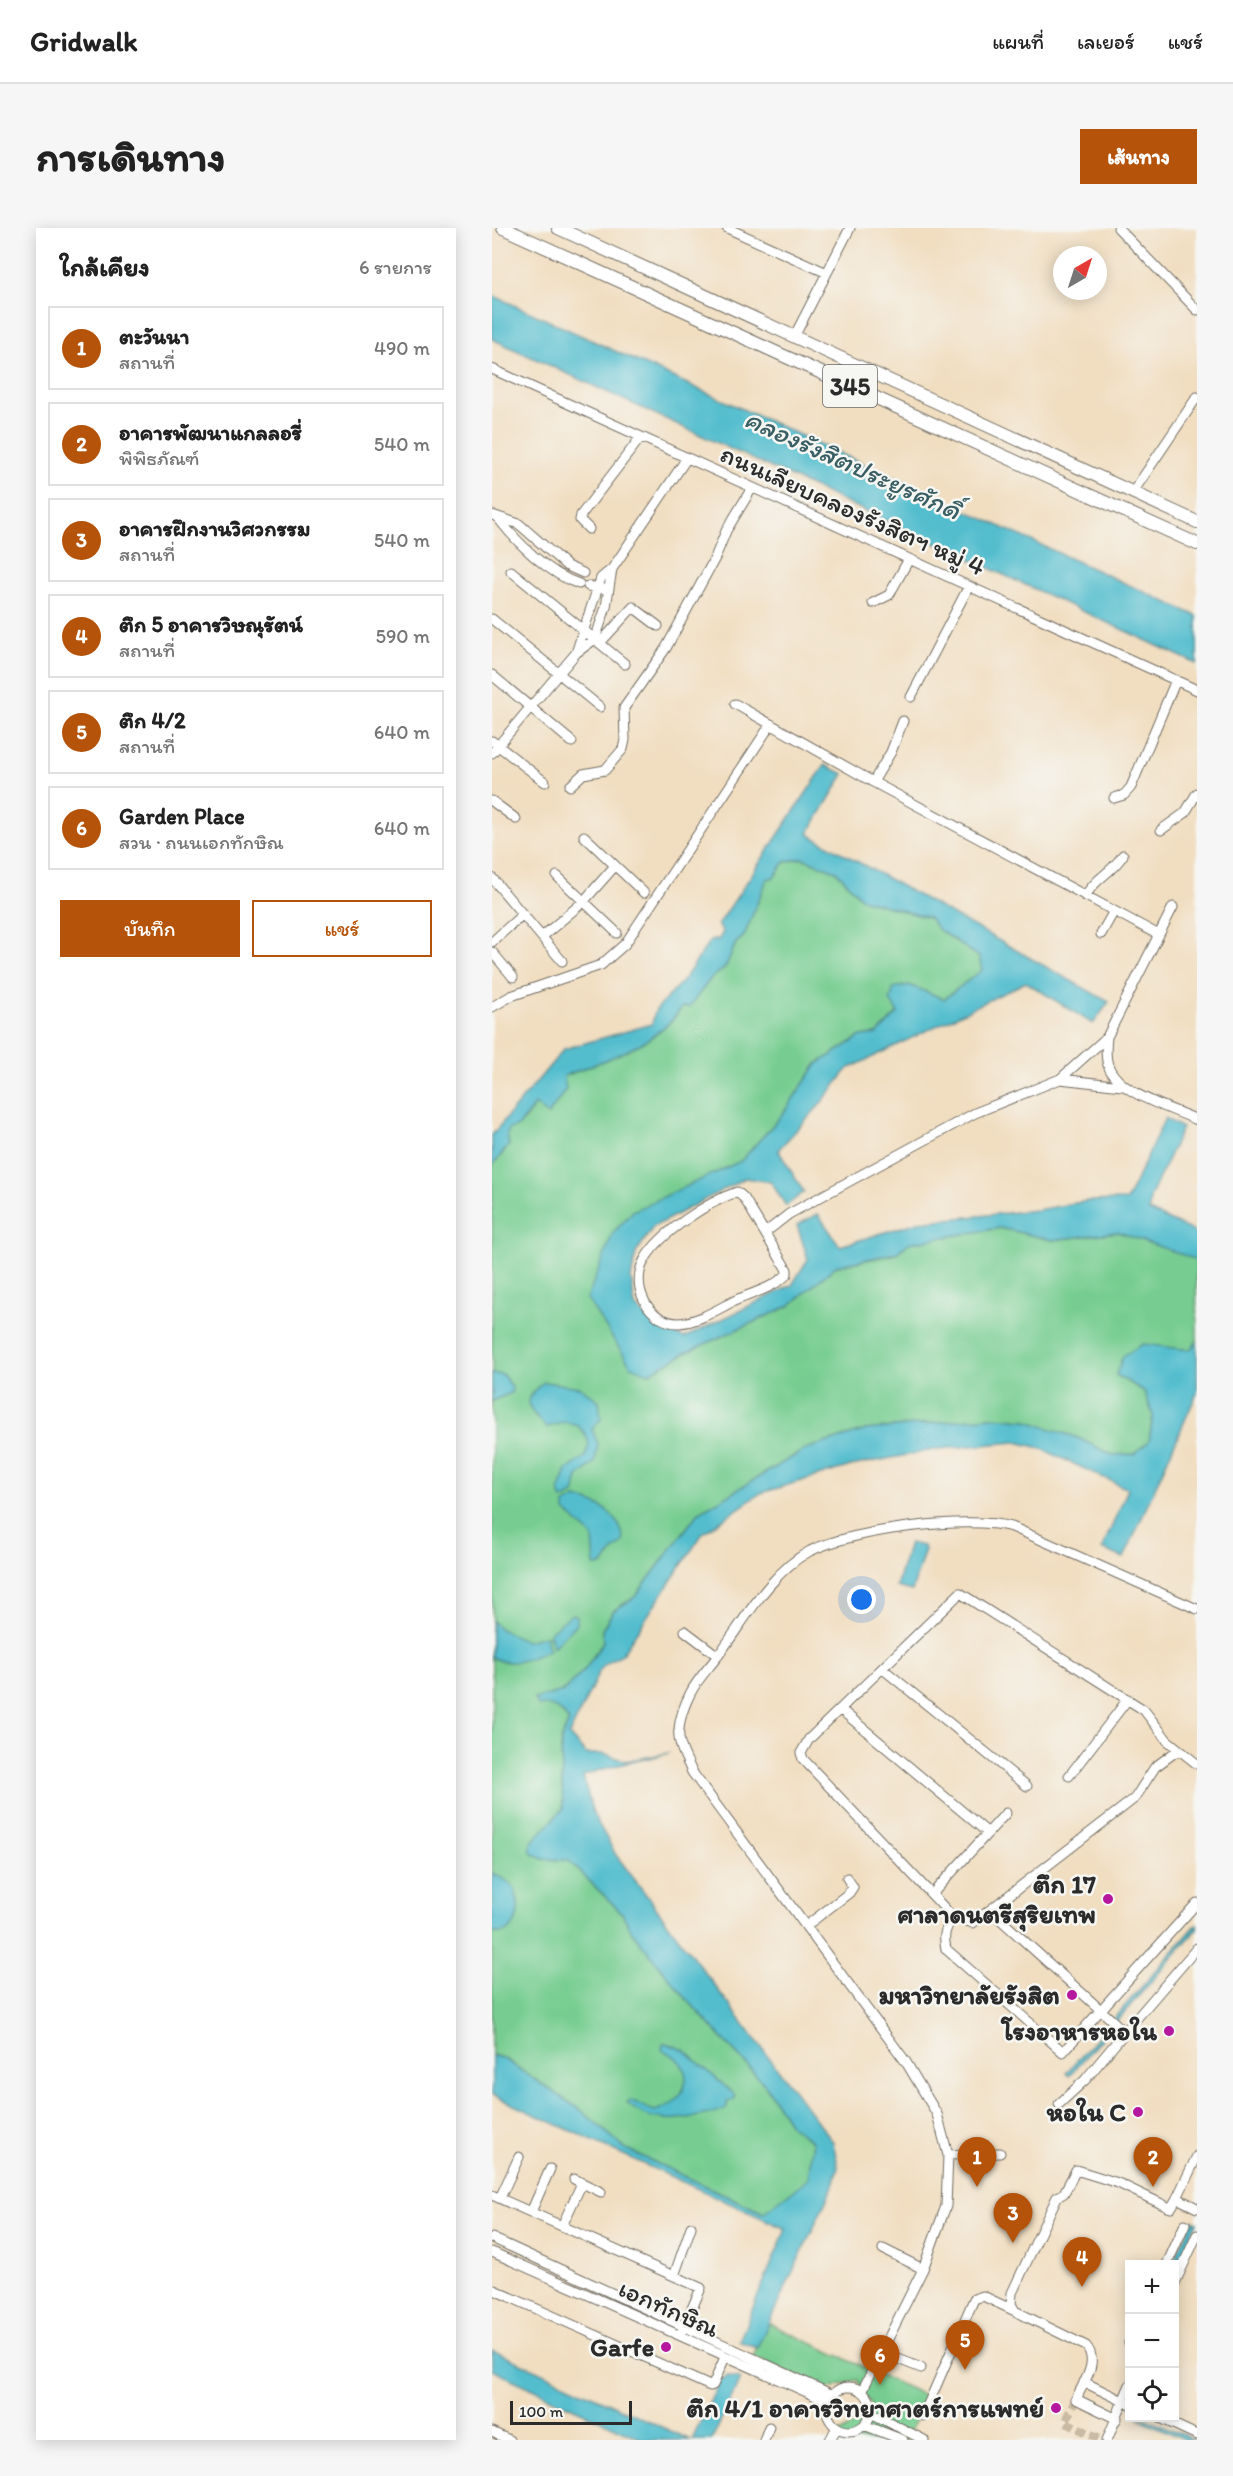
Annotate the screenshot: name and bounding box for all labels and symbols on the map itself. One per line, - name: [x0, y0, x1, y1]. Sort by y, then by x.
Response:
- north arrow: [1053, 246, 1107, 300]
- road number: 345: [823, 365, 877, 407]
- water label: คลองรังสิตประยูรศักดิ์: [739, 401, 971, 530]
- street label: ถนนเลียบคลองรังสิตฯ หมู่ 4: [715, 437, 991, 585]
- your location: [847, 1585, 876, 1614]
- place label: ตึก 17 ศาลาดนตรีสุริยเทพ: [897, 1868, 1096, 1932]
- marker: ตึก 17 ศาลาดนตรีสุริยเทพ: [1101, 1892, 1115, 1906]
- place label: มหาวิทยาลัยรังสิต: [879, 1979, 1060, 2011]
- marker: มหาวิทยาลัยรังสิต: [1065, 1988, 1079, 2002]
- place label: โรงอาหารหอใน: [1000, 2015, 1158, 2047]
- marker: โรงอาหารหอใน: [1162, 2024, 1176, 2038]
- place label: หอใน C: [1046, 2096, 1126, 2128]
- marker: หอใน C: [1131, 2105, 1145, 2119]
- pin: 1: [958, 2138, 996, 2187]
- pin: 2: [1134, 2138, 1172, 2187]
- pin: 3: [994, 2194, 1032, 2243]
- pin: 4: [1062, 2238, 1102, 2287]
- street label: เอกทักษิณ: [614, 2272, 724, 2344]
- pin: 5: [946, 2320, 984, 2370]
- place label: Garfe: [590, 2331, 654, 2363]
- pin: 6: [860, 2336, 900, 2385]
- marker: Garfe: [659, 2340, 673, 2354]
- place label: ตึก 4/1 อาคารวิทยาศาตร์การแพทย์: [686, 2392, 1044, 2424]
- scale bar: [510, 2398, 632, 2426]
- marker: ตึก 4/1 อาคารวิทยาศาตร์การแพทย์: [1049, 2401, 1063, 2415]

